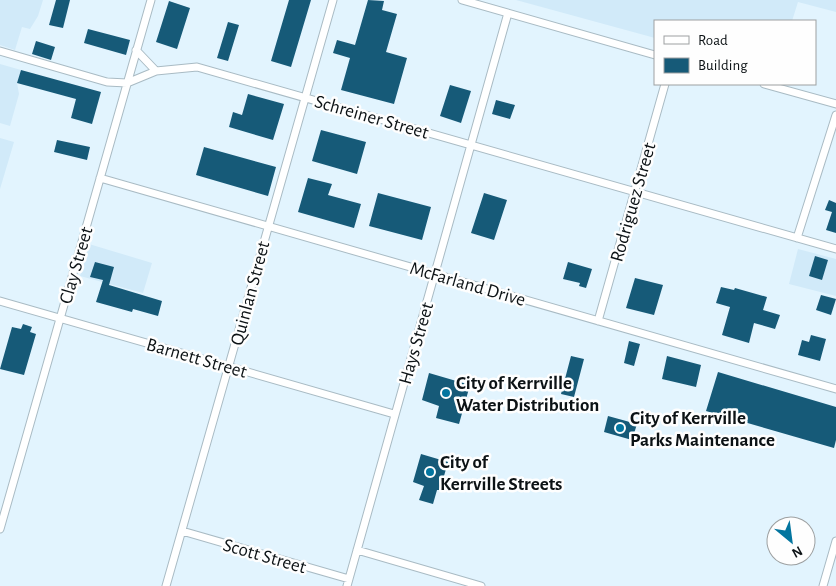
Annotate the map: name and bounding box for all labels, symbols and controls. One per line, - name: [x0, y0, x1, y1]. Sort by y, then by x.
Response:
- legend: [654, 20, 816, 85]
- text: Road: [698, 33, 728, 48]
- text: Building: [698, 58, 748, 73]
- street label: Schreiner Street: [312, 92, 431, 143]
- street label: Rodriguez Street: [607, 141, 660, 264]
- street label: Clay Street: [56, 225, 96, 306]
- street label: Quinlan Street: [227, 239, 273, 348]
- street label: McFarland Drive: [408, 259, 528, 310]
- street label: Hays Street: [396, 300, 437, 386]
- street label: Barnett Street: [144, 335, 249, 382]
- place label: City of Kerrville Water Distribution: [456, 374, 599, 415]
- marker: City of Kerrville Water Distribution: [440, 387, 452, 399]
- place label: City of Kerrville Parks Maintenance: [630, 409, 775, 450]
- marker: City of Kerrville Parks Maintenance: [614, 422, 626, 434]
- place label: City of Kerrville Streets: [440, 453, 562, 494]
- marker: City of Kerrville Streets: [424, 466, 436, 478]
- north arrow: [766, 516, 816, 566]
- street label: Scott Street: [221, 536, 308, 577]
- text: N: [789, 543, 804, 560]

